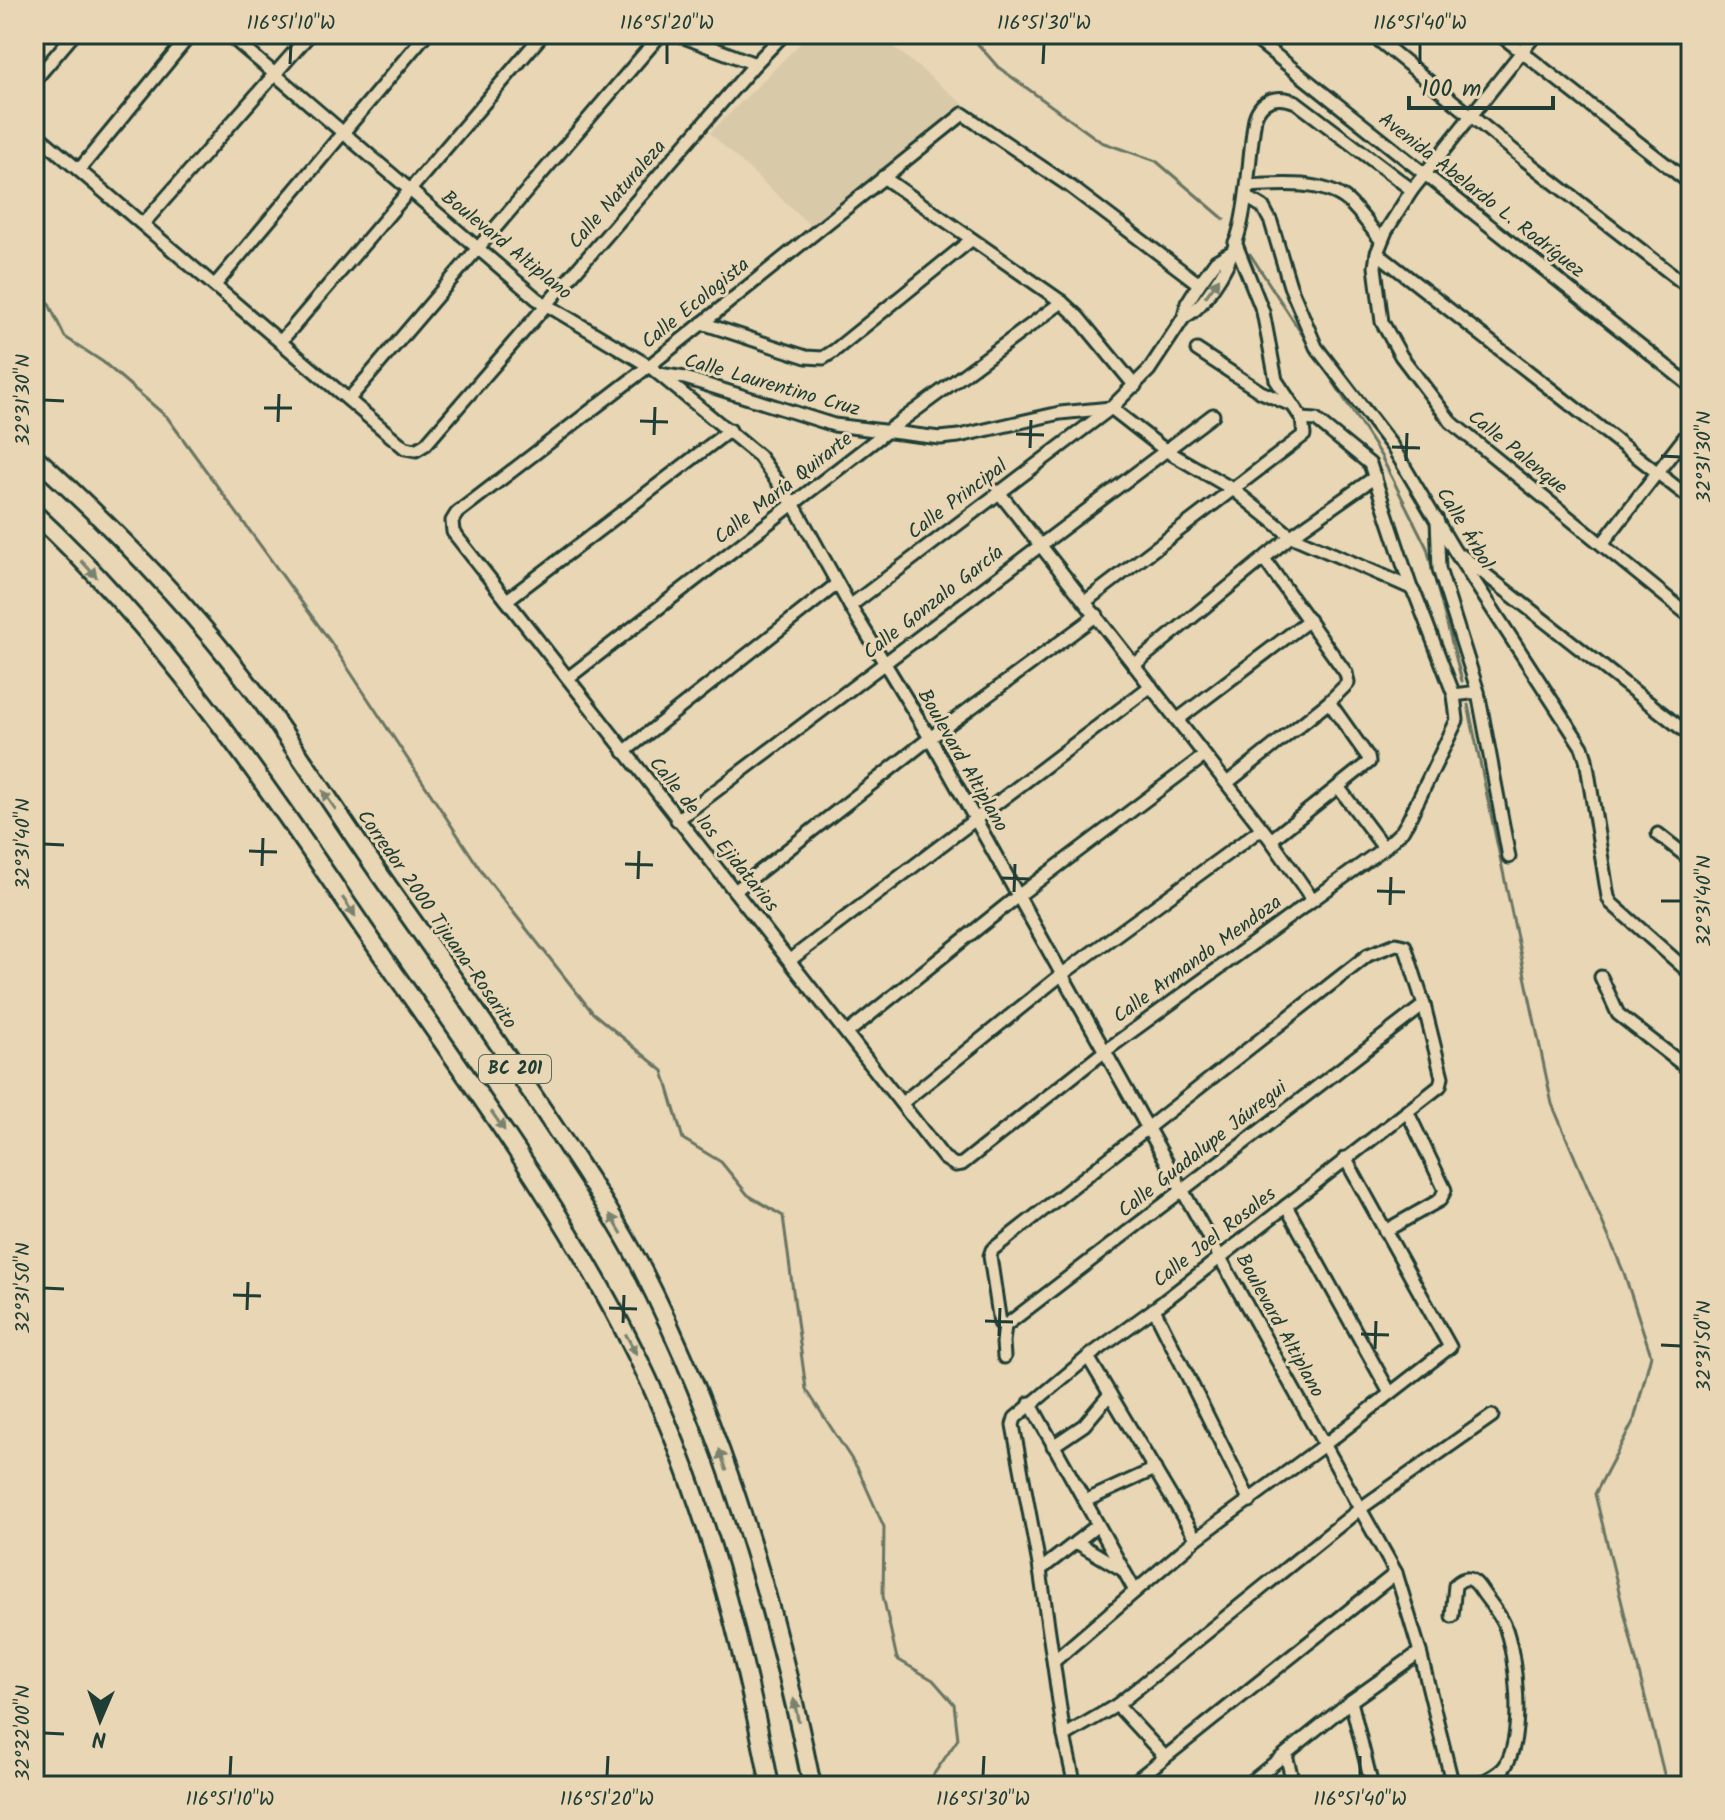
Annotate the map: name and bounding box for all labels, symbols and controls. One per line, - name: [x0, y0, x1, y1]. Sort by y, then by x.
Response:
- text: 116°51'10"W: [247, 8, 335, 40]
- text: 116°51'20"W: [620, 8, 714, 40]
- text: 116°51'30"W: [997, 8, 1091, 40]
- text: 116°51'40"W: [1373, 8, 1467, 40]
- scale bar: [1409, 60, 1553, 110]
- text: 100 m: [1421, 70, 1481, 109]
- street label: Avenida Abelardo L. Rodríguez: [1371, 105, 1591, 287]
- street label: Calle Naturaleza: [561, 133, 675, 257]
- street label: Boulevard Altiplano: [433, 183, 579, 309]
- street label: Calle Ecologista: [635, 250, 757, 358]
- one-way arrow: [1204, 278, 1219, 299]
- street label: Calle Laurentino Cruz: [680, 346, 864, 426]
- text: 32°31'30"N: [8, 354, 40, 446]
- street label: Calle Palenque: [1460, 402, 1574, 504]
- text: 32°31'30"N: [1689, 411, 1721, 503]
- street label: Calle María Quirarte: [708, 424, 860, 554]
- street label: Calle Principal: [901, 451, 1015, 548]
- street label: Calle Árbol: [1427, 482, 1501, 577]
- street label: Calle Gonzalo García: [857, 538, 1011, 668]
- one-way arrow: [79, 559, 97, 578]
- street label: Boulevard Altiplano: [908, 683, 1016, 839]
- street label: Calle de los Ejidatarios: [640, 750, 786, 920]
- one-way arrow: [322, 789, 337, 811]
- text: 32°31'40"N: [8, 798, 40, 890]
- street label: Corredor 2000 Tijuana-Rosarito: [348, 803, 524, 1037]
- text: 32°31'40"N: [1689, 855, 1721, 947]
- street label: Calle Armando Mendoza: [1107, 888, 1289, 1032]
- one-way arrow: [341, 897, 356, 918]
- road number: BC 201: [479, 1055, 551, 1083]
- street label: Calle Guadalupe Jáuregui: [1111, 1073, 1296, 1227]
- one-way arrow: [490, 1110, 506, 1132]
- street label: Calle Joel Rosales: [1146, 1179, 1284, 1297]
- one-way arrow: [609, 1213, 623, 1235]
- text: 32°31'50"N: [8, 1242, 40, 1334]
- street label: Boulevard Altiplano: [1226, 1248, 1332, 1404]
- text: 32°31'50"N: [1689, 1300, 1721, 1392]
- one-way arrow: [623, 1333, 637, 1355]
- one-way arrow: [717, 1448, 729, 1472]
- north arrow: [60, 1680, 140, 1760]
- text: 32°32'00"N: [8, 1685, 40, 1781]
- one-way arrow: [789, 1697, 802, 1722]
- text: N: [92, 1720, 107, 1755]
- text: 116°51'10"W: [186, 1784, 274, 1816]
- text: 116°51'20"W: [560, 1784, 654, 1816]
- text: 116°51'30"W: [936, 1784, 1030, 1816]
- text: 116°51'40"W: [1313, 1784, 1407, 1816]

